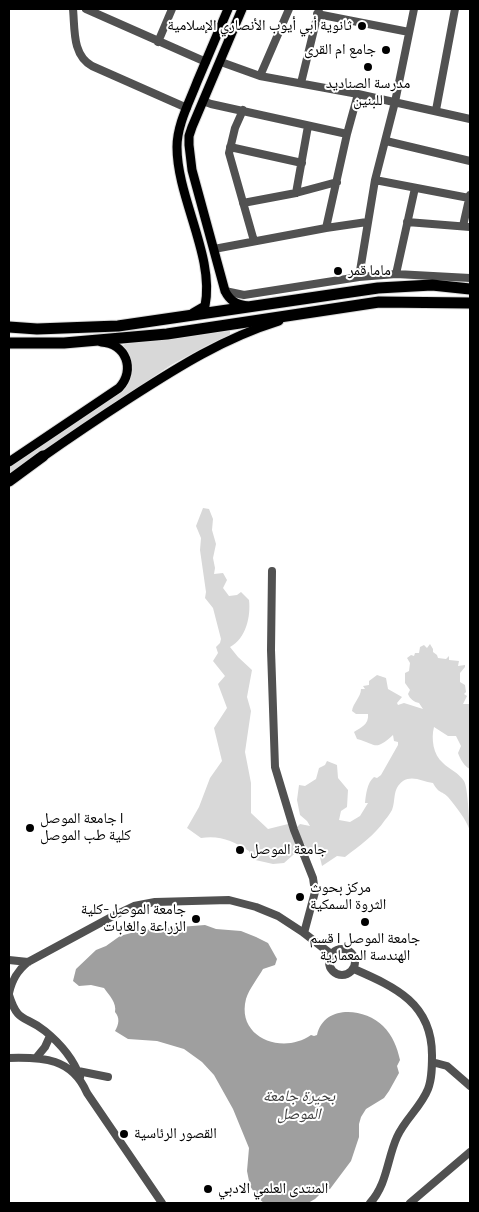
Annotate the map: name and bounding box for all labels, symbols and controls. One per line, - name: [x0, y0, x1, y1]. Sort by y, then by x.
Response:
- place label: ثانوية أبي أيوب الأنصاري الإسلامية: [167, 17, 352, 35]
- marker: ثانوية أبي أيوب الأنصاري الإسلامية: [356, 20, 368, 32]
- place label: جامع ام القرى: [304, 41, 376, 59]
- marker: جامع ام القرى: [380, 44, 392, 56]
- marker: مدرسة الصناديد للبنين: [362, 61, 374, 73]
- place label: مدرسة الصناديد للبنين: [326, 75, 410, 110]
- place label: ماما قمر: [348, 262, 391, 280]
- marker: ماما قمر: [332, 265, 344, 277]
- place label: جامعة الموصل | كلية طب الموصل: [40, 810, 131, 845]
- marker: جامعة الموصل | كلية طب الموصل: [24, 822, 36, 834]
- place label: جامعة الموصل: [250, 841, 327, 859]
- marker: جامعة الموصل: [234, 844, 246, 856]
- place label: مركز بحوث الثروة السمكية: [310, 879, 386, 914]
- marker: مركز بحوث الثروة السمكية: [294, 891, 306, 903]
- place label: جامعة الموصل-كلية الزراعة والغابات: [81, 901, 186, 936]
- marker: جامعة الموصل-كلية الزراعة والغابات: [190, 913, 202, 925]
- marker: جامعة الموصل | قسم الهندسة المعمارية: [359, 916, 371, 928]
- place label: جامعة الموصل | قسم الهندسة المعمارية: [310, 930, 420, 965]
- water label: بحيرة جامعة الموصل: [263, 1087, 335, 1125]
- place label: القصور الرئاسية: [134, 1125, 217, 1143]
- marker: القصور الرئاسية: [118, 1128, 130, 1140]
- place label: المنتدى العلمي الادبي: [218, 1180, 328, 1198]
- marker: المنتدى العلمي الادبي: [202, 1183, 214, 1195]

